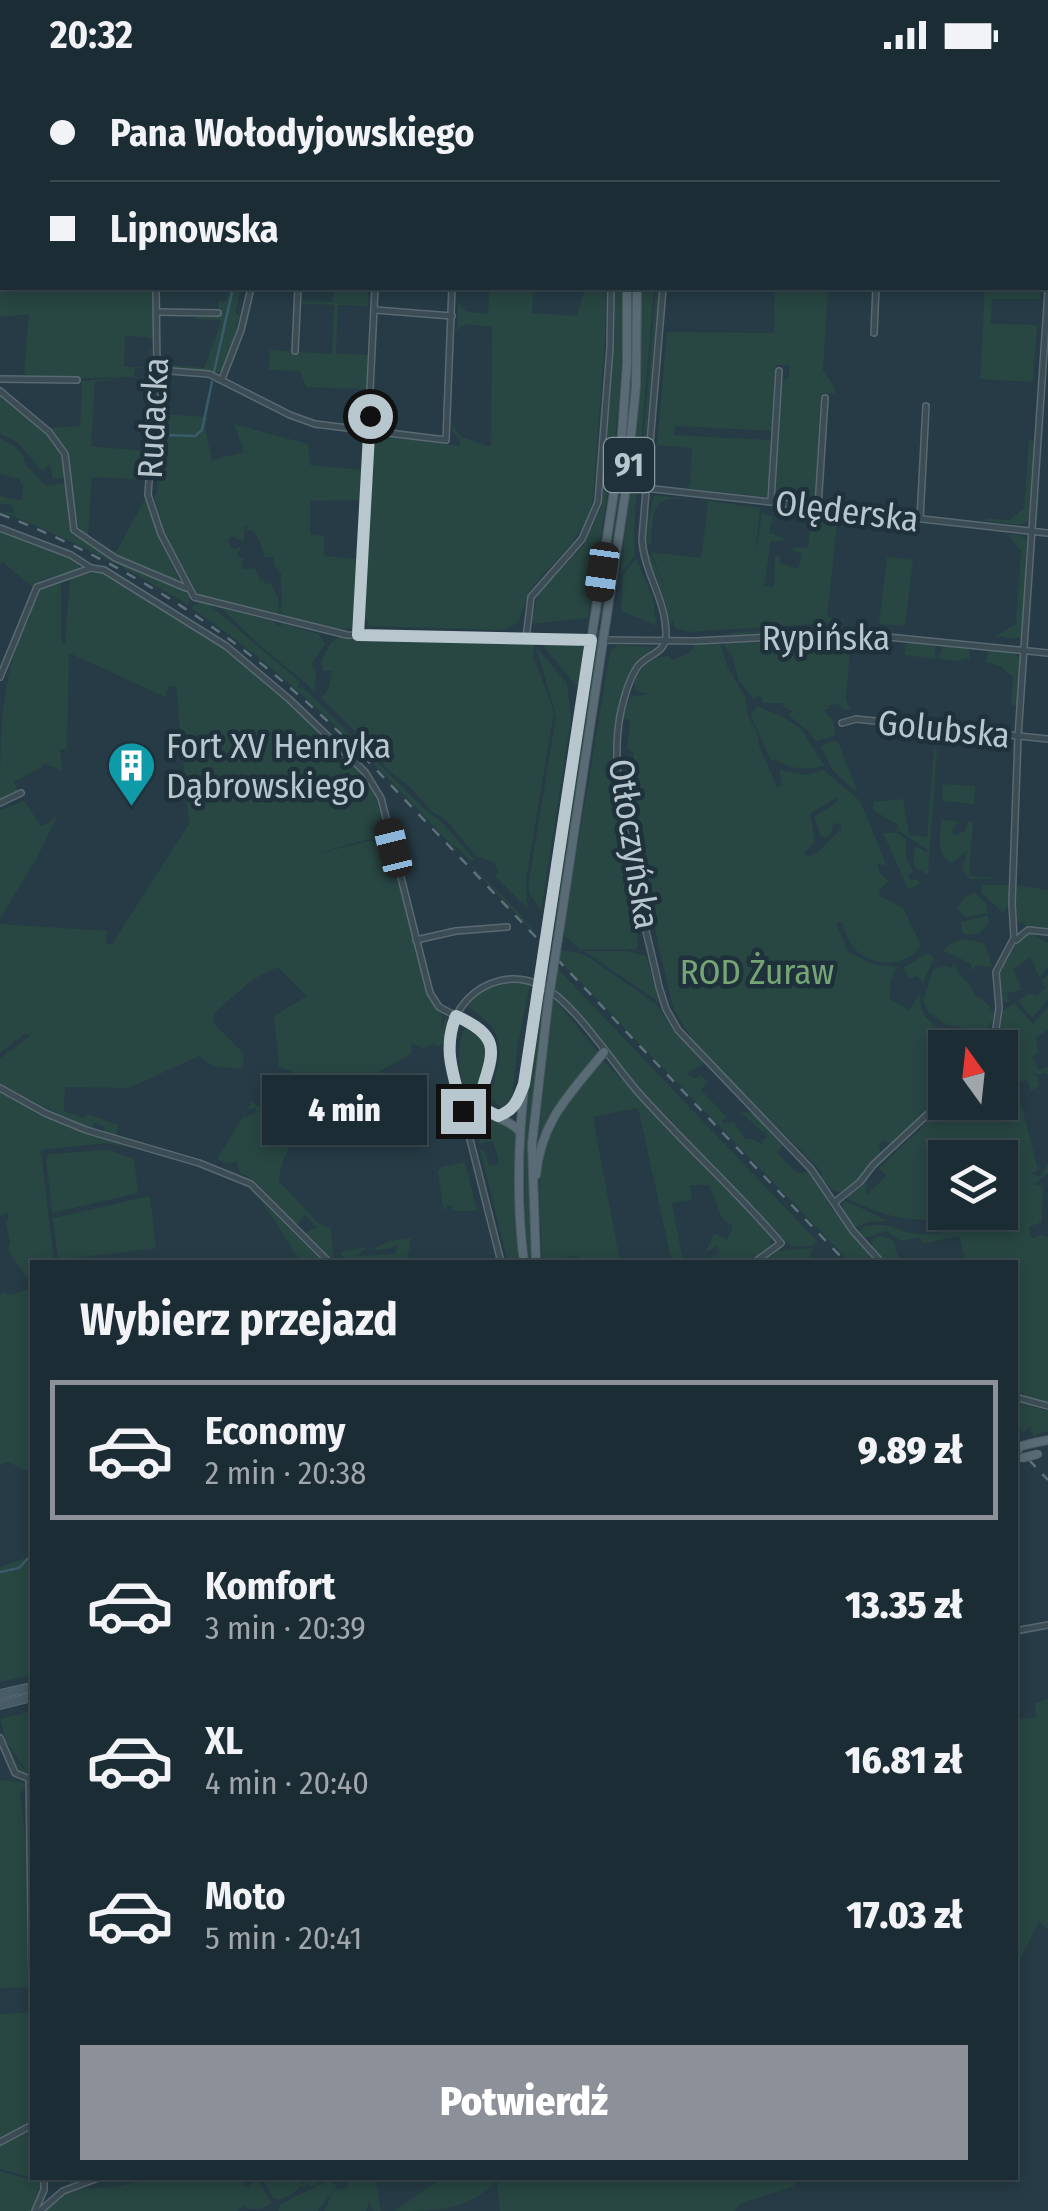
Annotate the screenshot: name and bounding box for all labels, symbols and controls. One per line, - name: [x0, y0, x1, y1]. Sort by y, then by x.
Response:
- text: 20:32: [50, 12, 133, 58]
- text: Pana Wołodyjowskiego: [110, 110, 474, 156]
- text: Lipnowska: [110, 206, 279, 252]
- street label: Rudacka: [129, 356, 177, 480]
- route start: [348, 394, 393, 439]
- road number: 91: [604, 438, 654, 492]
- street label: Olęderska: [773, 481, 921, 541]
- car: [583, 540, 621, 604]
- street label: Rypińska: [762, 617, 890, 659]
- street label: Golubska: [876, 701, 1012, 757]
- place label: Fort XV Henryka Dąbrowskiego: [166, 725, 391, 807]
- building icon: Fort XV Henryka Dąbrowskiego: [105, 740, 157, 808]
- street label: Otłoczyńska: [600, 756, 668, 932]
- car: [371, 815, 415, 881]
- park label: ROD Żuraw: [680, 951, 834, 993]
- north arrow: [928, 1030, 1018, 1120]
- map controls: [928, 1030, 1018, 1230]
- callout: 4 min: [263, 1076, 428, 1146]
- route end: [441, 1089, 486, 1134]
- text: 4 min: [308, 1091, 381, 1129]
- button: layers: [928, 1140, 1018, 1230]
- text: Wybierz przejazd: [80, 1293, 398, 1347]
- icon: car: [85, 1405, 175, 1495]
- text: Economy: [205, 1408, 345, 1454]
- text: 9.89 zł: [858, 1427, 963, 1473]
- text: 2 min · 20:38: [205, 1454, 366, 1492]
- icon: car: [85, 1560, 175, 1650]
- text: Komfort: [205, 1563, 335, 1609]
- text: 13.35 zł: [845, 1582, 963, 1628]
- text: 3 min · 20:39: [205, 1609, 366, 1647]
- icon: car: [85, 1715, 175, 1805]
- text: XL: [205, 1718, 243, 1764]
- text: 16.81 zł: [845, 1737, 963, 1783]
- text: 4 min · 20:40: [205, 1764, 369, 1802]
- icon: car: [85, 1870, 175, 1960]
- text: Moto: [205, 1873, 286, 1919]
- text: 17.03 zł: [847, 1892, 963, 1938]
- text: 5 min · 20:41: [205, 1919, 362, 1957]
- button: Potwierdź: [80, 2045, 968, 2160]

